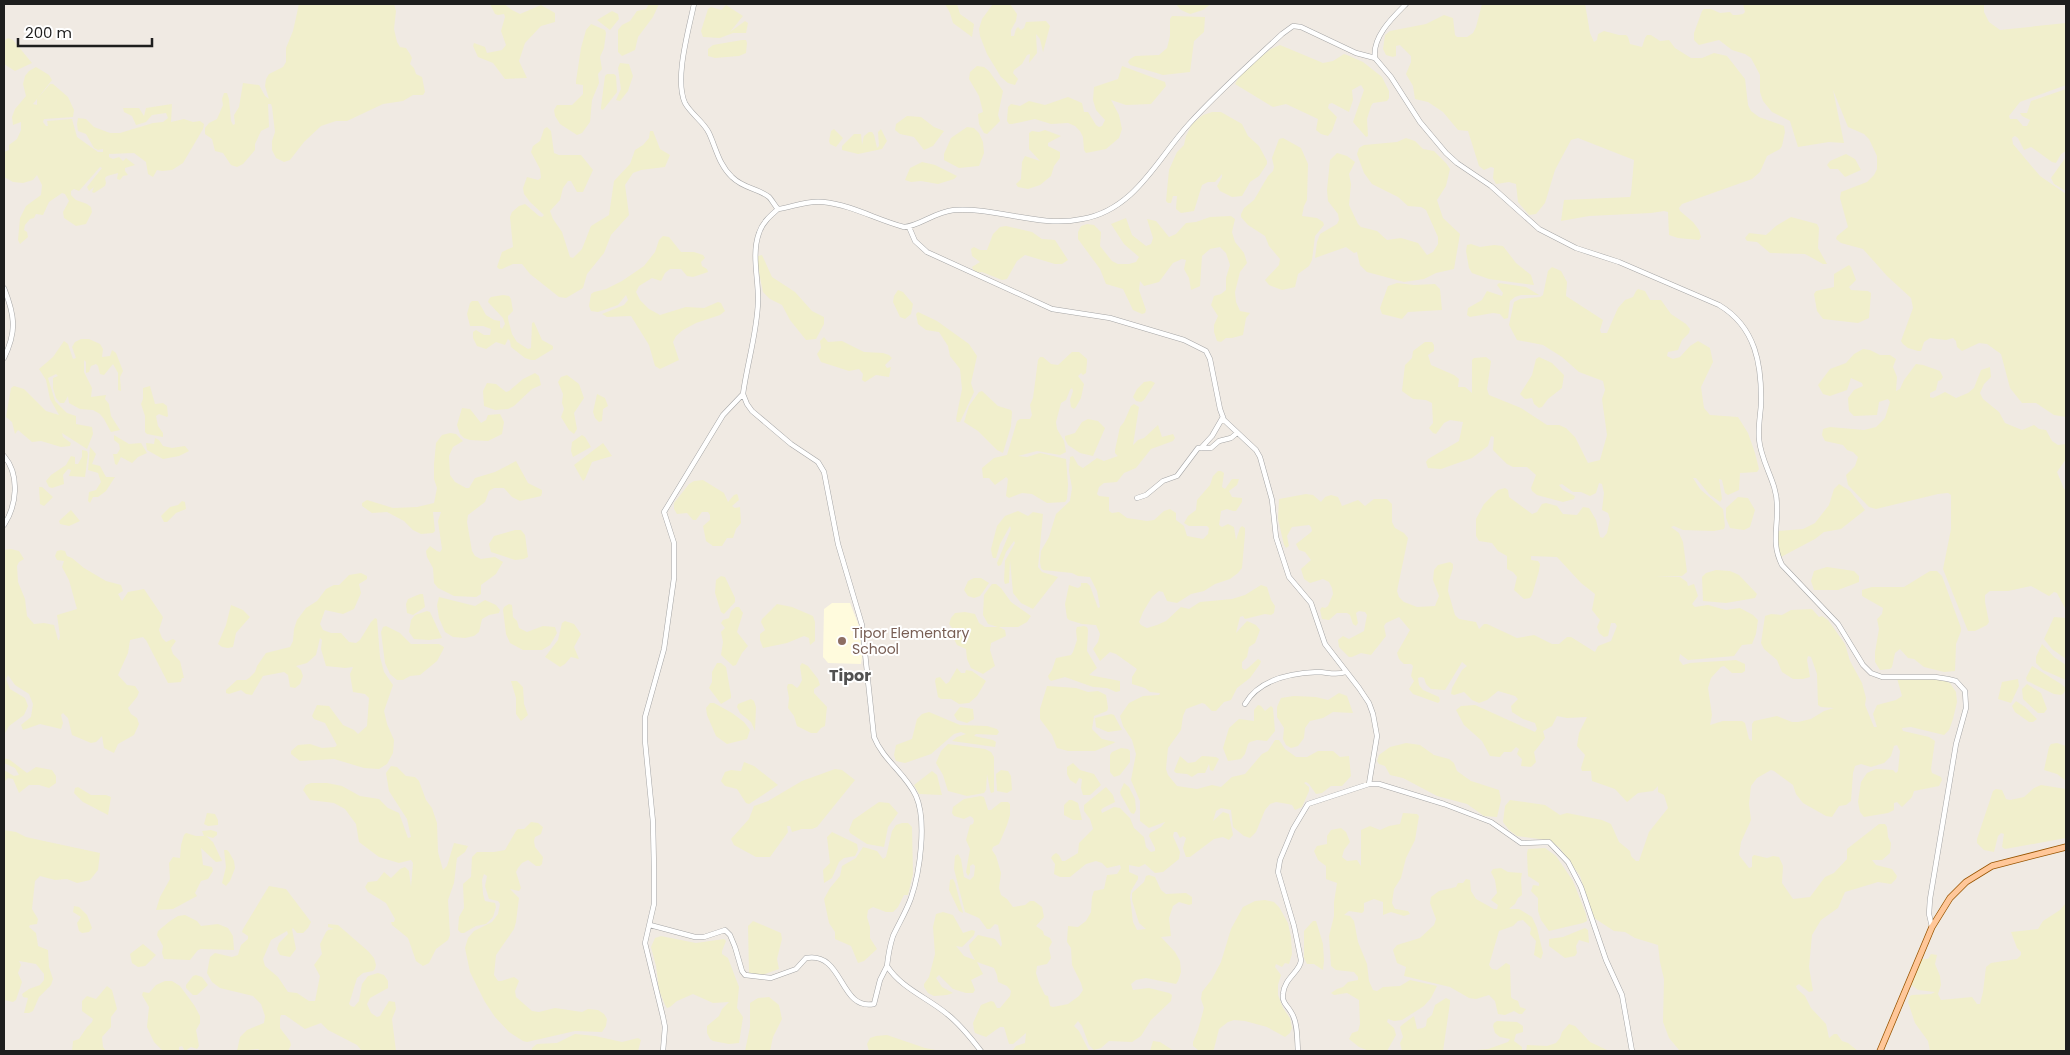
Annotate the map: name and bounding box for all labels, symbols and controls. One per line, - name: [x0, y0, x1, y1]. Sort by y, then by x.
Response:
- scale bar: [18, 15, 151, 47]
- text: 200 m: [25, 22, 72, 43]
- place label: Tipor Elementary School: [852, 623, 970, 659]
- marker: Tipor Elementary School: [836, 635, 848, 647]
- district label: Tipor: [829, 664, 871, 687]

